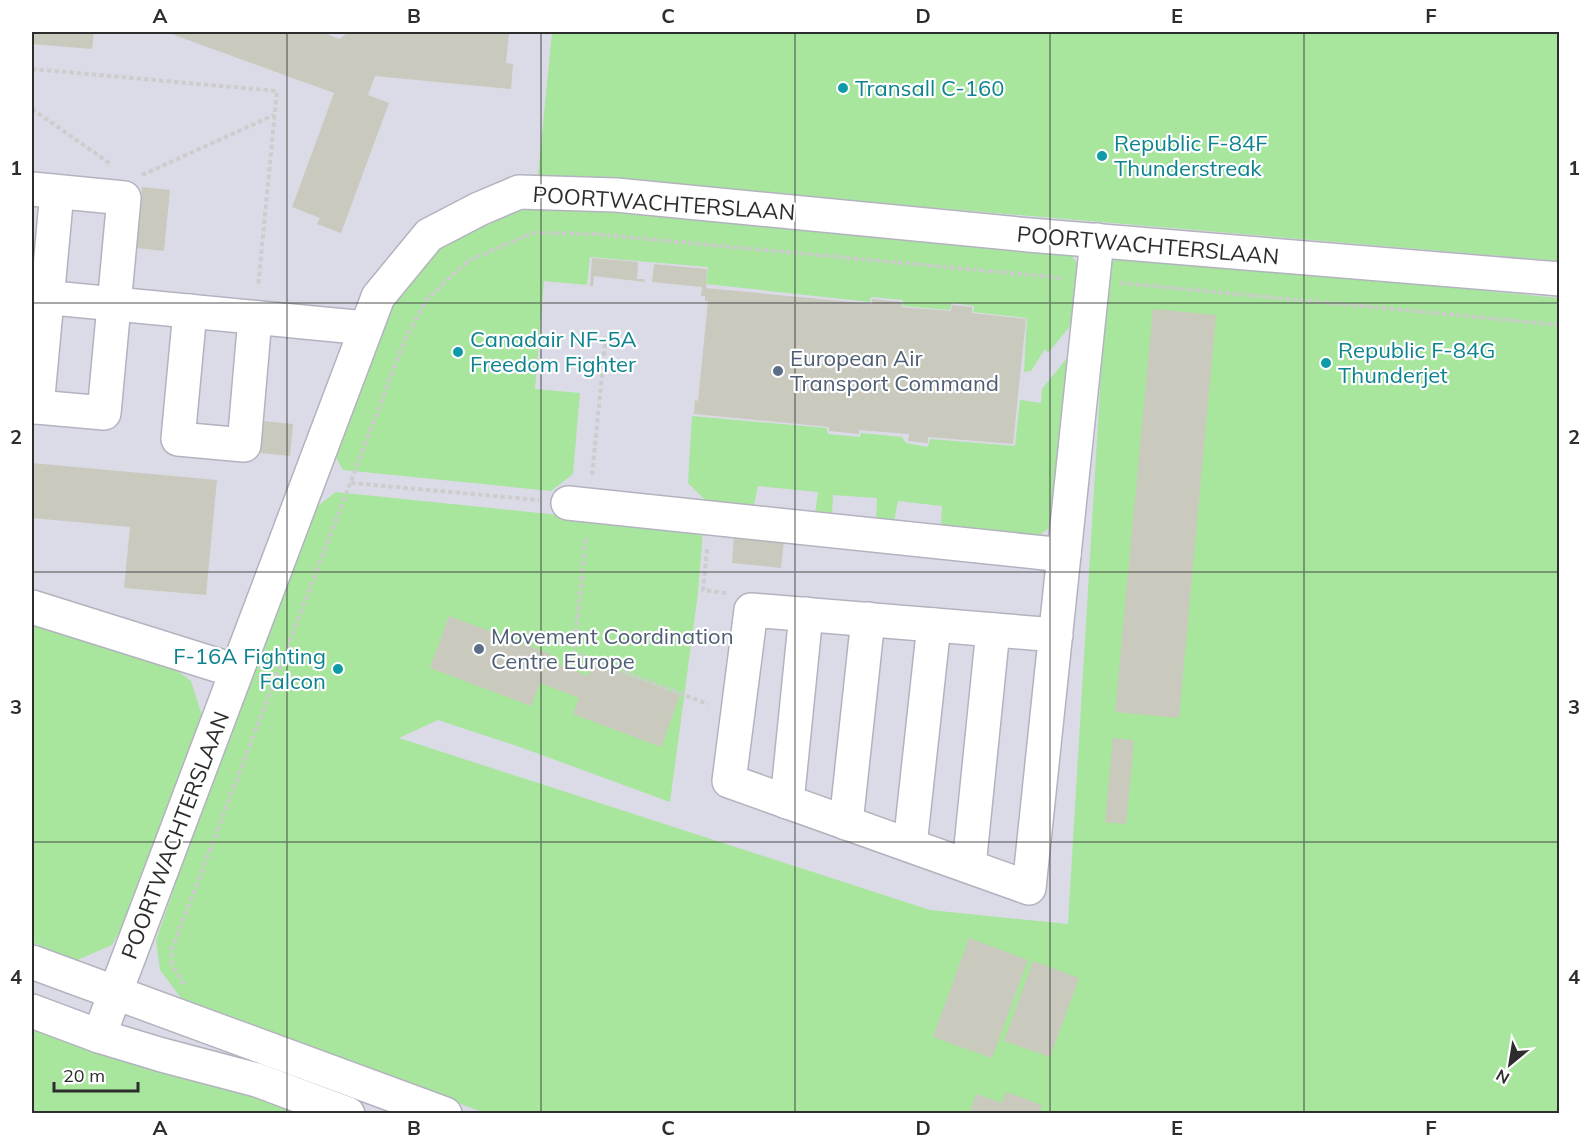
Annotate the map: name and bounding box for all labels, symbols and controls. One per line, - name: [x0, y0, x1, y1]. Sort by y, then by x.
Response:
- text: A: [153, 3, 168, 28]
- text: B: [407, 3, 421, 28]
- text: C: [661, 3, 675, 28]
- text: D: [915, 3, 931, 28]
- text: E: [1171, 3, 1183, 28]
- text: F: [1425, 3, 1437, 28]
- place label: Transall C-160: [855, 74, 1004, 102]
- marker: Transall C-160: [836, 81, 850, 95]
- place label: Republic F-84F Thunderstreak: [1114, 129, 1268, 182]
- marker: Republic F-84F Thunderstreak: [1095, 149, 1109, 163]
- text: 1: [10, 155, 22, 180]
- text: 1: [1568, 155, 1580, 180]
- street label: POORTWACHTERSLAAN: [532, 180, 796, 226]
- street label: POORTWACHTERSLAAN: [1016, 220, 1280, 270]
- place label: Canadair NF-5A Freedom Fighter: [470, 325, 637, 378]
- place label: Republic F-84G Thunderjet: [1338, 336, 1495, 389]
- place label: European Air Transport Command: [790, 344, 999, 397]
- marker: Canadair NF-5A Freedom Fighter: [451, 345, 465, 359]
- marker: Republic F-84G Thunderjet: [1319, 356, 1333, 370]
- marker: European Air Transport Command: [771, 364, 785, 378]
- text: 2: [10, 424, 22, 449]
- text: 2: [1568, 424, 1580, 449]
- place label: Movement Coordination Centre Europe: [491, 622, 734, 675]
- place label: F-16A Fighting Falcon: [173, 642, 326, 695]
- marker: Movement Coordination Centre Europe: [472, 642, 486, 656]
- marker: F-16A Fighting Falcon: [331, 662, 345, 676]
- text: 3: [10, 694, 22, 719]
- text: 3: [1568, 694, 1580, 719]
- street label: POORTWACHTERSLAAN: [115, 707, 235, 963]
- text: 4: [10, 964, 22, 989]
- text: 4: [1568, 964, 1580, 989]
- north arrow: [1480, 1034, 1540, 1094]
- scale bar: [54, 1055, 138, 1093]
- text: 20 m: [63, 1064, 105, 1087]
- text: N: [1492, 1065, 1513, 1089]
- text: A: [153, 1115, 168, 1140]
- text: B: [407, 1115, 421, 1140]
- text: C: [661, 1115, 675, 1140]
- text: D: [915, 1115, 931, 1140]
- text: E: [1171, 1115, 1183, 1140]
- text: F: [1425, 1115, 1437, 1140]

